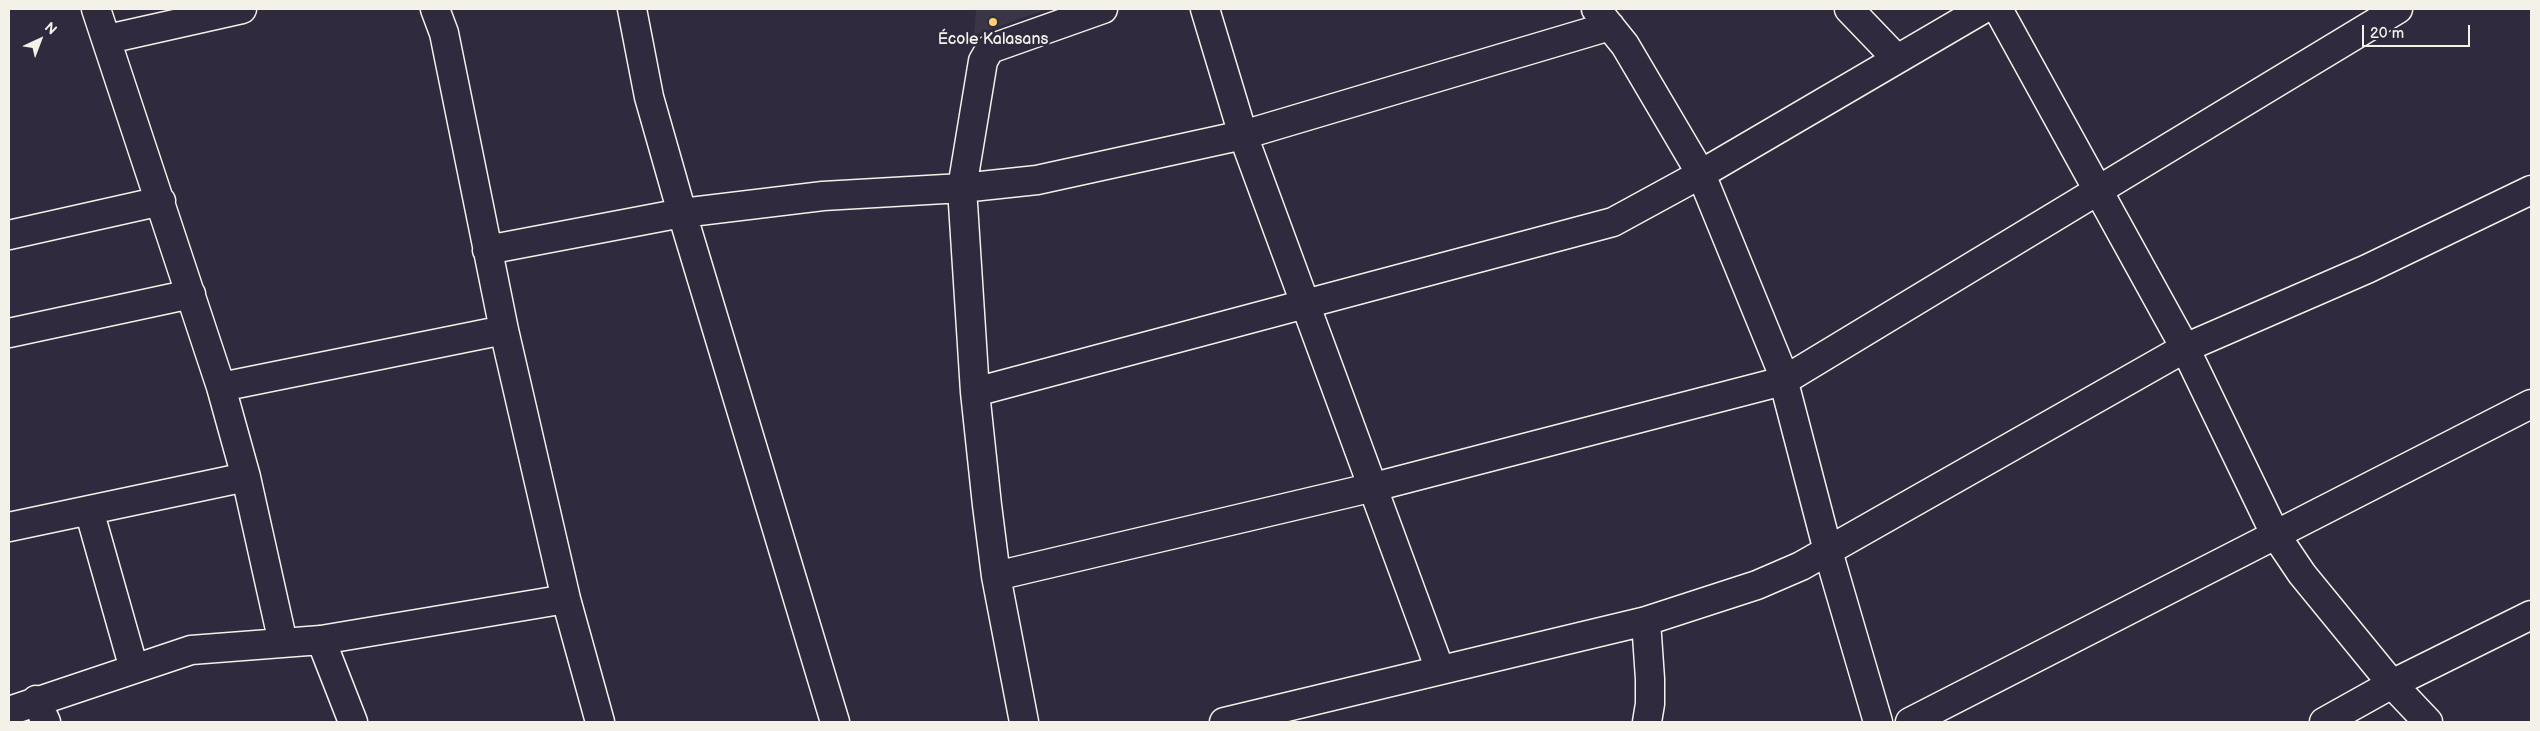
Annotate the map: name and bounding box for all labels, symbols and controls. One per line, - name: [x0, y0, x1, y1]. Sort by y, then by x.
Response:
- north arrow: [15, 15, 65, 65]
- scale bar: [2365, 15, 2472, 47]
- marker: École Kalasans: [987, 16, 999, 28]
- text: N: [41, 19, 60, 38]
- text: 20 m: [2370, 24, 2404, 43]
- place label: École Kalasans: [938, 30, 1048, 50]

